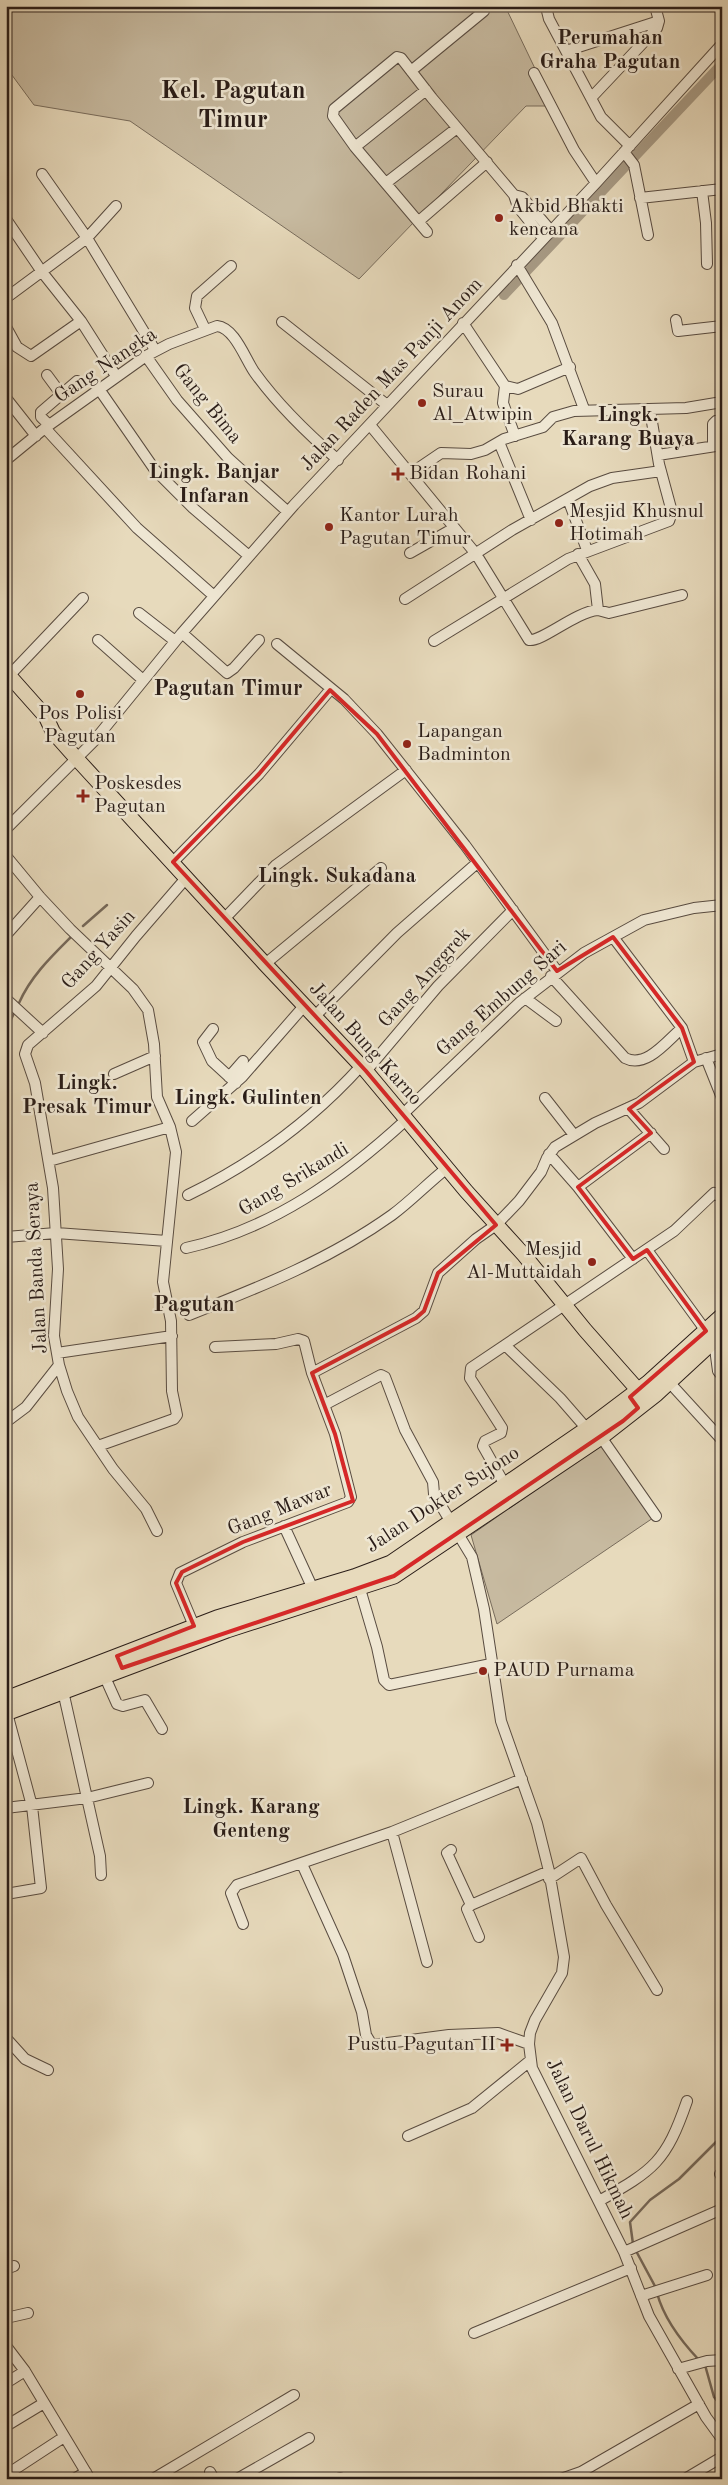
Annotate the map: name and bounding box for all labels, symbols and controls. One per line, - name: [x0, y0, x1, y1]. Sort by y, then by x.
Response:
- district label: Perumahan Graha Pagutan: [540, 28, 680, 73]
- district label: Kel. Pagutan Timur: [160, 79, 306, 133]
- place label: Akbid Bhakti kencana: [509, 197, 624, 240]
- marker: Akbid Bhakti kencana: [493, 212, 505, 224]
- street label: Jalan Raden Mas Panji Anom: [297, 274, 487, 476]
- street label: Gang Nangka: [51, 324, 161, 407]
- street label: Gang Bima: [169, 360, 245, 448]
- place label: Surau Al_Atwipin: [432, 382, 533, 425]
- marker: Surau Al_Atwipin: [416, 397, 428, 409]
- district label: Lingk. Karang Buaya: [561, 405, 695, 450]
- district label: Lingk. Banjar Infaran: [149, 462, 279, 507]
- place label: Bidan Rohani: [409, 464, 526, 484]
- marker: Bidan Rohani: [391, 467, 405, 481]
- place label: Mesjid Khusnul Hotimah: [569, 502, 704, 545]
- place label: Kantor Lurah Pagutan Timur: [339, 506, 471, 549]
- marker: Mesjid Khusnul Hotimah: [553, 517, 565, 529]
- marker: Kantor Lurah Pagutan Timur: [323, 521, 335, 533]
- district label: Pagutan Timur: [153, 678, 303, 700]
- marker: Pos Polisi Pagutan: [74, 688, 86, 700]
- place label: Pos Polisi Pagutan: [38, 704, 122, 747]
- place label: Lapangan Badminton: [417, 722, 511, 765]
- marker: Lapangan Badminton: [401, 738, 413, 750]
- place label: Poskesdes Pagutan: [94, 774, 182, 817]
- marker: Poskesdes Pagutan: [76, 789, 90, 803]
- district label: Lingk. Sukadana: [258, 866, 417, 887]
- street label: Gang Yasin: [58, 906, 140, 994]
- street label: Gang Anggrek: [375, 924, 475, 1032]
- street label: Gang Embung Sari: [433, 937, 571, 1061]
- street label: Jalan Bung Karno: [305, 979, 425, 1109]
- district label: Lingk. Presak Timur: [22, 1073, 152, 1118]
- district label: Lingk. Gulinten: [174, 1088, 322, 1109]
- street label: Gang Srikandi: [236, 1139, 352, 1221]
- street label: Jalan Banda Seraya: [23, 1181, 51, 1354]
- place label: Mesjid Al-Muttaidah: [466, 1240, 582, 1283]
- marker: Mesjid Al-Muttaidah: [586, 1256, 598, 1268]
- district label: Pagutan: [153, 1294, 235, 1316]
- street label: Jalan Dokter Sujono: [363, 1443, 523, 1557]
- street label: Gang Mawar: [225, 1480, 335, 1540]
- place label: PAUD Purnama: [493, 1661, 635, 1681]
- marker: PAUD Purnama: [477, 1665, 489, 1677]
- district label: Lingk. Karang Genteng: [182, 1797, 320, 1842]
- place label: Pustu Pagutan II: [347, 2035, 496, 2055]
- marker: Pustu Pagutan II: [500, 2038, 514, 2052]
- street label: Jalan Darul Hikmah: [541, 2056, 637, 2223]

